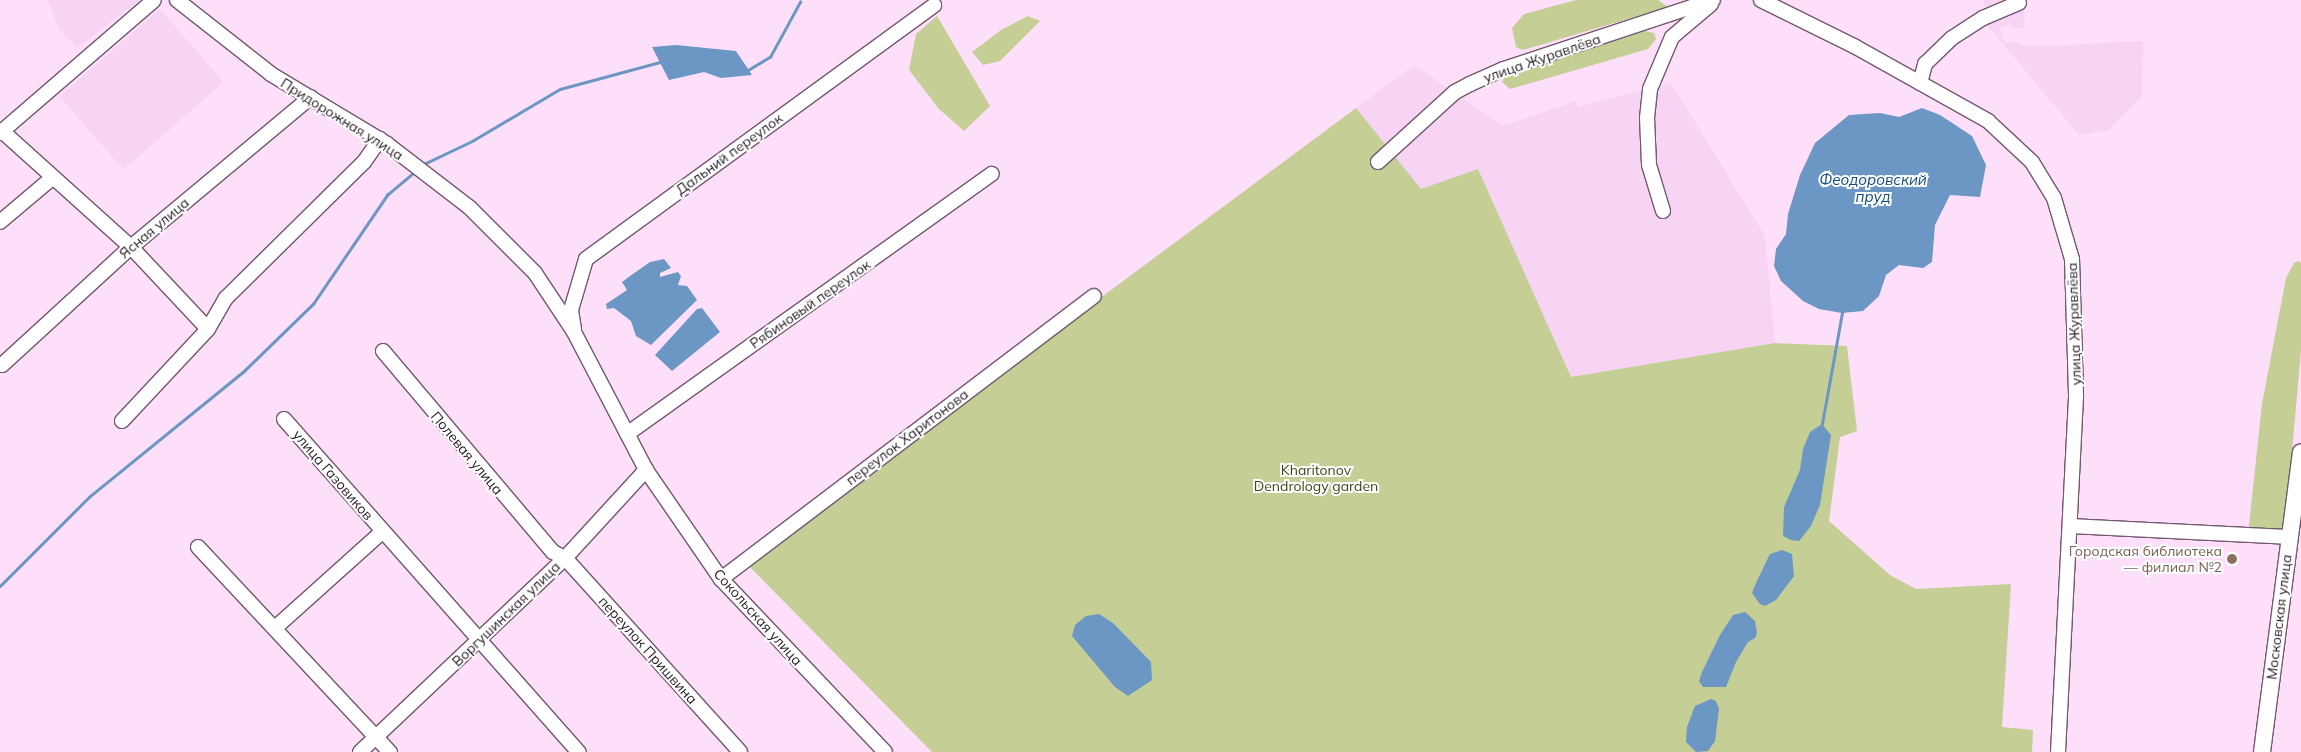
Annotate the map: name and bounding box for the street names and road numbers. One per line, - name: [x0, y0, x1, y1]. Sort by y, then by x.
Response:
- street label: улица Журавлёва: [1481, 30, 1603, 86]
- street label: Придорожная улица: [278, 74, 406, 164]
- street label: Дальний переулок: [672, 110, 786, 198]
- street label: Ясная улица: [116, 194, 192, 262]
- street label: Рябиновый переулок: [746, 256, 874, 352]
- street label: улица Журавлёва: [2063, 262, 2085, 386]
- street label: переулок Харитонова: [843, 385, 971, 489]
- street label: Полевая улица: [427, 408, 507, 498]
- street label: улица Газовиков: [289, 427, 377, 523]
- street label: Московская улица: [2263, 553, 2295, 681]
- street label: Воргушинская улица: [449, 558, 563, 670]
- street label: Сокольская улица: [710, 565, 806, 669]
- street label: переулок Пришвина: [595, 593, 701, 707]

